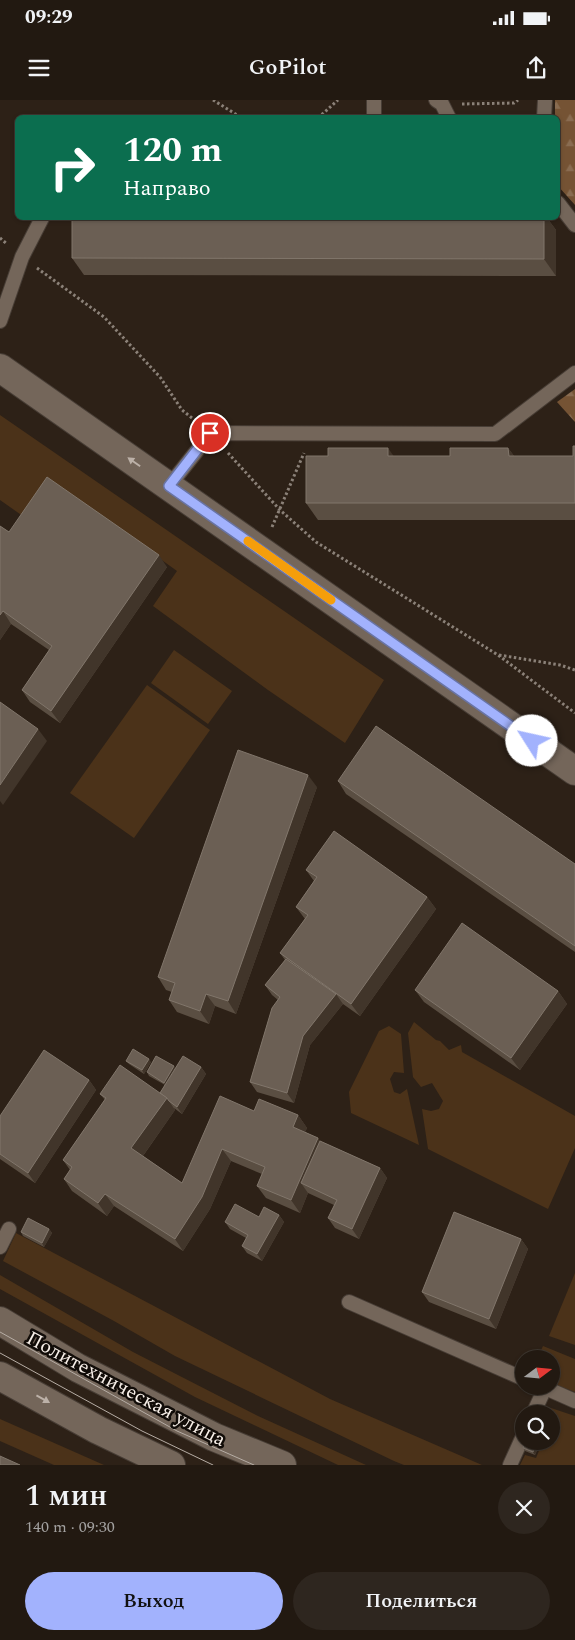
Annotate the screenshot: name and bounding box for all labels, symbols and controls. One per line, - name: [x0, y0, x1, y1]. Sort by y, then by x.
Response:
- text: 09:29: [25, 3, 73, 32]
- text: GoPilot: [249, 51, 326, 84]
- icon: menu: [25, 54, 53, 82]
- icon: share: [522, 54, 550, 82]
- text: 120 m: [123, 124, 222, 177]
- icon: right: [40, 135, 105, 200]
- text: Направо: [123, 172, 211, 205]
- pin: [189, 412, 231, 454]
- icon: arrive: [196, 419, 224, 447]
- one-way arrow: [127, 457, 141, 467]
- position arrow: [505, 714, 557, 766]
- street label: Политехническая улица: [21, 1323, 232, 1455]
- north arrow: [515, 1350, 560, 1395]
- map controls: [515, 1350, 560, 1450]
- one-way arrow: [36, 1395, 49, 1404]
- button: search: [515, 1405, 560, 1450]
- text: 1 мин: [25, 1473, 107, 1519]
- button: close: [498, 1482, 550, 1534]
- text: 140 m · 09:30: [25, 1515, 115, 1539]
- button: Выход: [25, 1572, 283, 1630]
- button: Поделиться: [293, 1572, 550, 1630]

